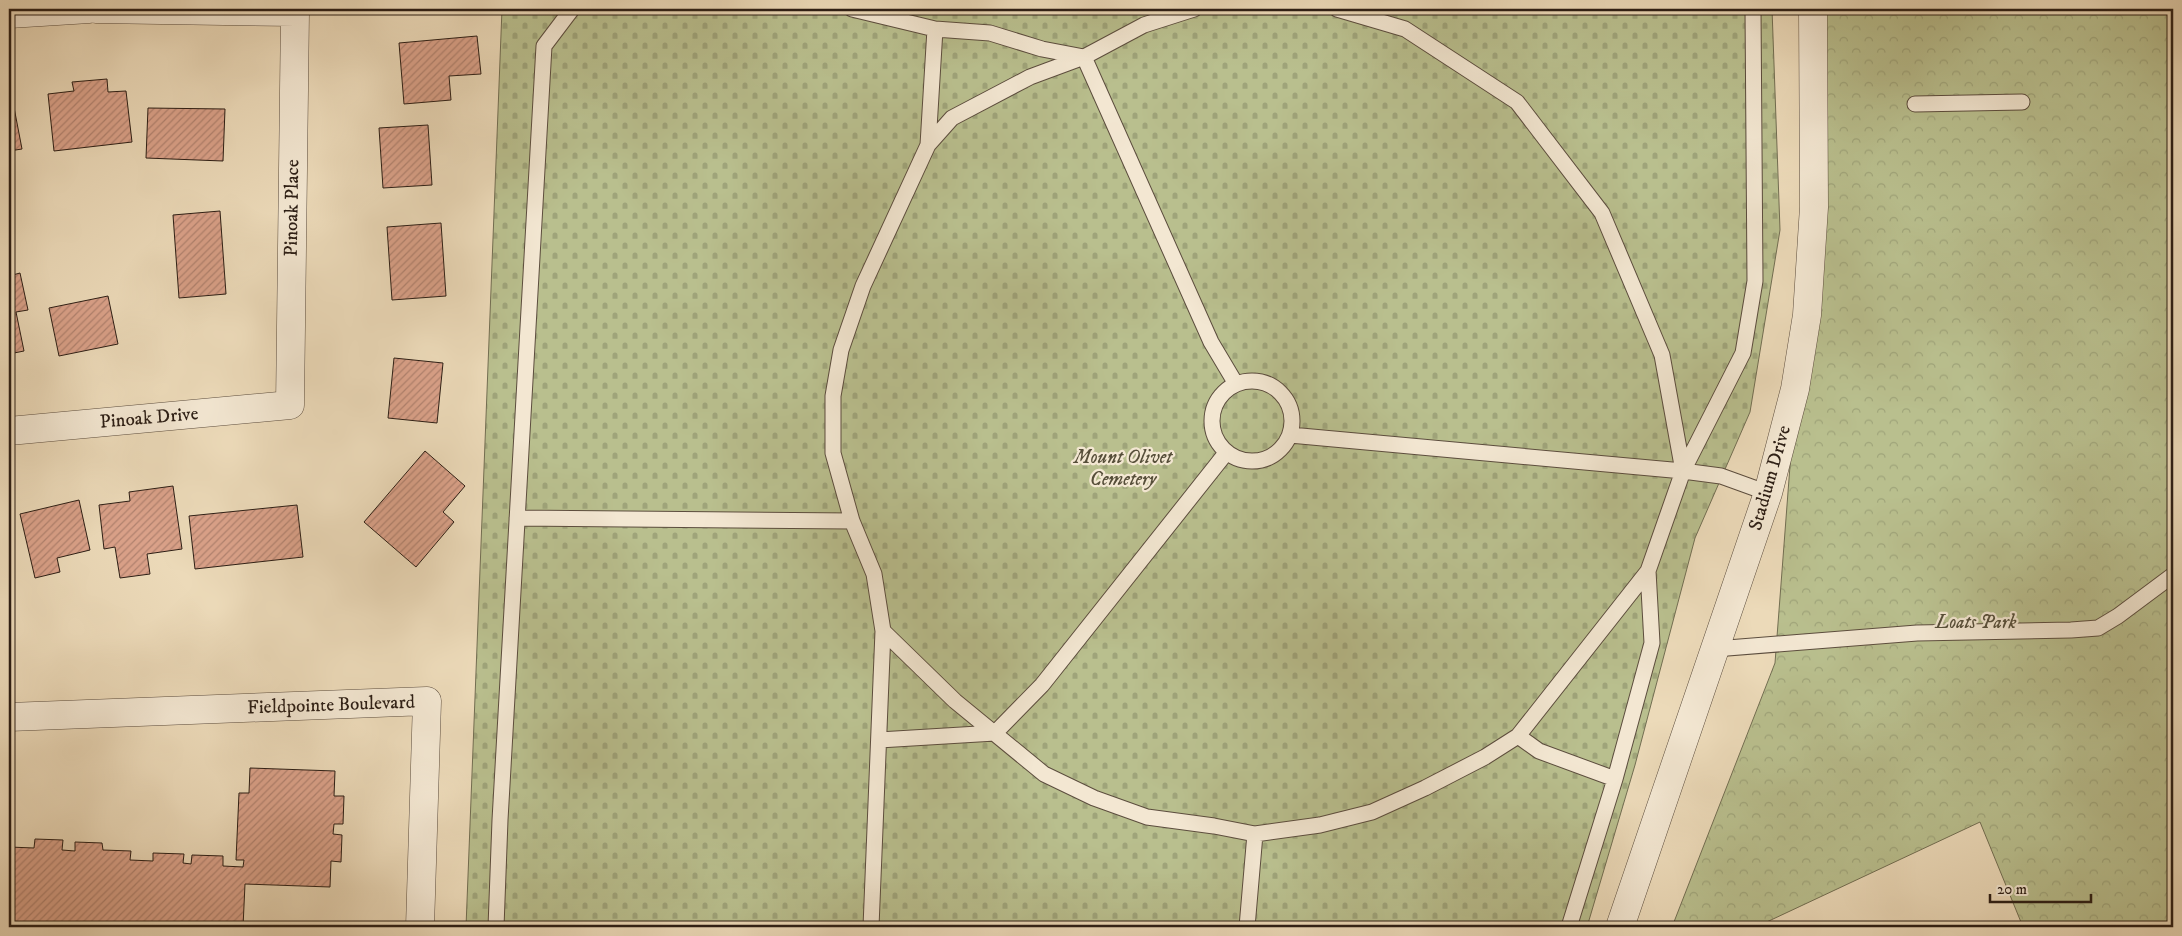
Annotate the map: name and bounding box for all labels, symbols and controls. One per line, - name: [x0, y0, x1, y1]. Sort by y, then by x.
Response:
- street label: Pinoak Place: [280, 159, 304, 257]
- street label: Pinoak Drive: [99, 402, 199, 434]
- street label: Stadium Drive: [1744, 423, 1796, 533]
- park label: Mount Olivet Cemetery: [1072, 446, 1173, 491]
- park label: Loats Park: [1935, 611, 2016, 634]
- street label: Fieldpointe Boulevard: [247, 691, 416, 719]
- scale bar: [1990, 871, 2091, 903]
- text: 20 m: [1997, 880, 2027, 899]

